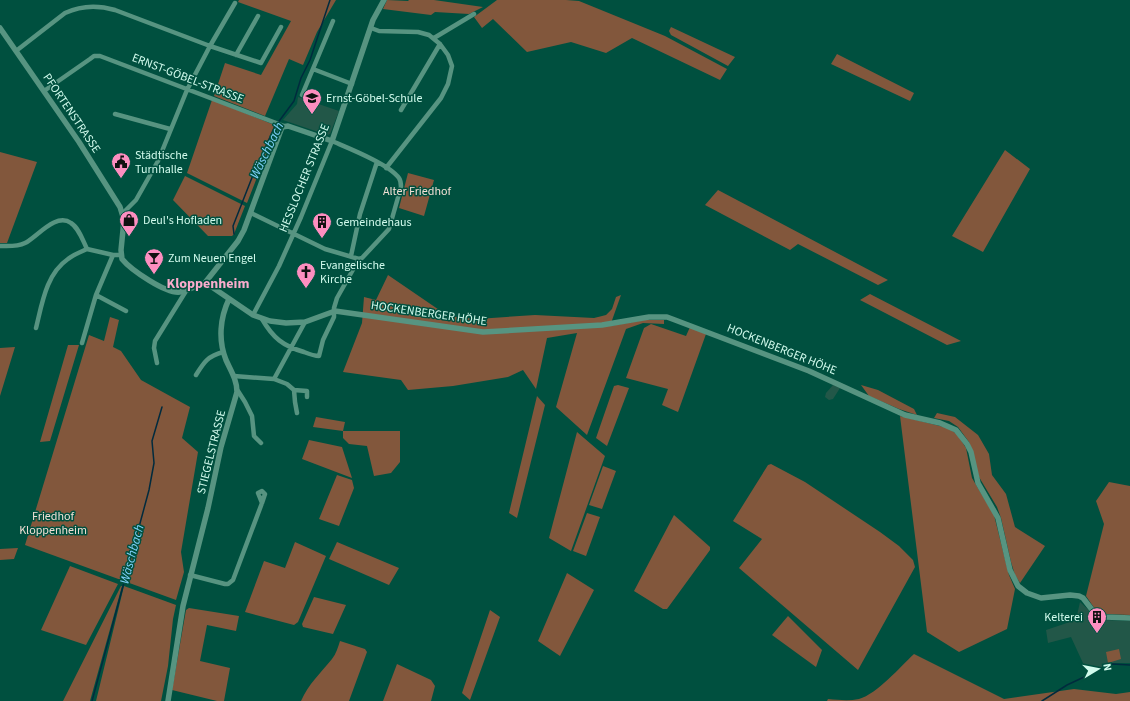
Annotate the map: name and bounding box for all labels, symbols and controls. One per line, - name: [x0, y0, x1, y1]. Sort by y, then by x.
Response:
- street label: ERNST-GÖBEL-STRASSE: [129, 49, 246, 108]
- street label: PFORTENSTRASSE: [39, 70, 105, 156]
- school or university icon: Ernst-Göbel-Schule: [301, 87, 323, 115]
- place label: Ernst-Göbel-Schule: [326, 90, 422, 107]
- water label: Wäschbach: [245, 119, 288, 182]
- street label: HESSLOCHER STRASSE: [275, 122, 334, 235]
- place label: Städtische Turnhalle: [135, 147, 188, 178]
- public building icon: Städtische Turnhalle: [110, 151, 132, 179]
- park label: Alter Friedhof: [383, 183, 451, 200]
- shop icon: Deul's Hofladen: [118, 209, 140, 237]
- building icon: Gemeindehaus: [311, 211, 333, 239]
- place label: Deul's Hofladen: [143, 212, 222, 229]
- place label: Gemeindehaus: [336, 214, 412, 231]
- bar icon: Zum Neuen Engel: [143, 247, 165, 275]
- place label: Zum Neuen Engel: [168, 250, 256, 267]
- place label: Evangelische Kirche: [320, 257, 385, 288]
- church icon: Evangelische Kirche: [295, 261, 317, 289]
- district label: Kloppenheim: [167, 274, 249, 294]
- street label: HOCKENBERGER HÖHE: [370, 297, 488, 330]
- street label: HOCKENBERGER HÖHE: [724, 320, 839, 379]
- street label: STIEGELSTRASSE: [193, 408, 230, 496]
- park label: Friedhof Kloppenheim: [19, 508, 87, 539]
- water label: Wäschbach: [115, 522, 149, 586]
- building icon: Kelterei: [1086, 606, 1108, 634]
- place label: Kelterei: [1044, 609, 1083, 626]
- north arrow: [1078, 649, 1118, 689]
- text: N: [1099, 662, 1115, 672]

